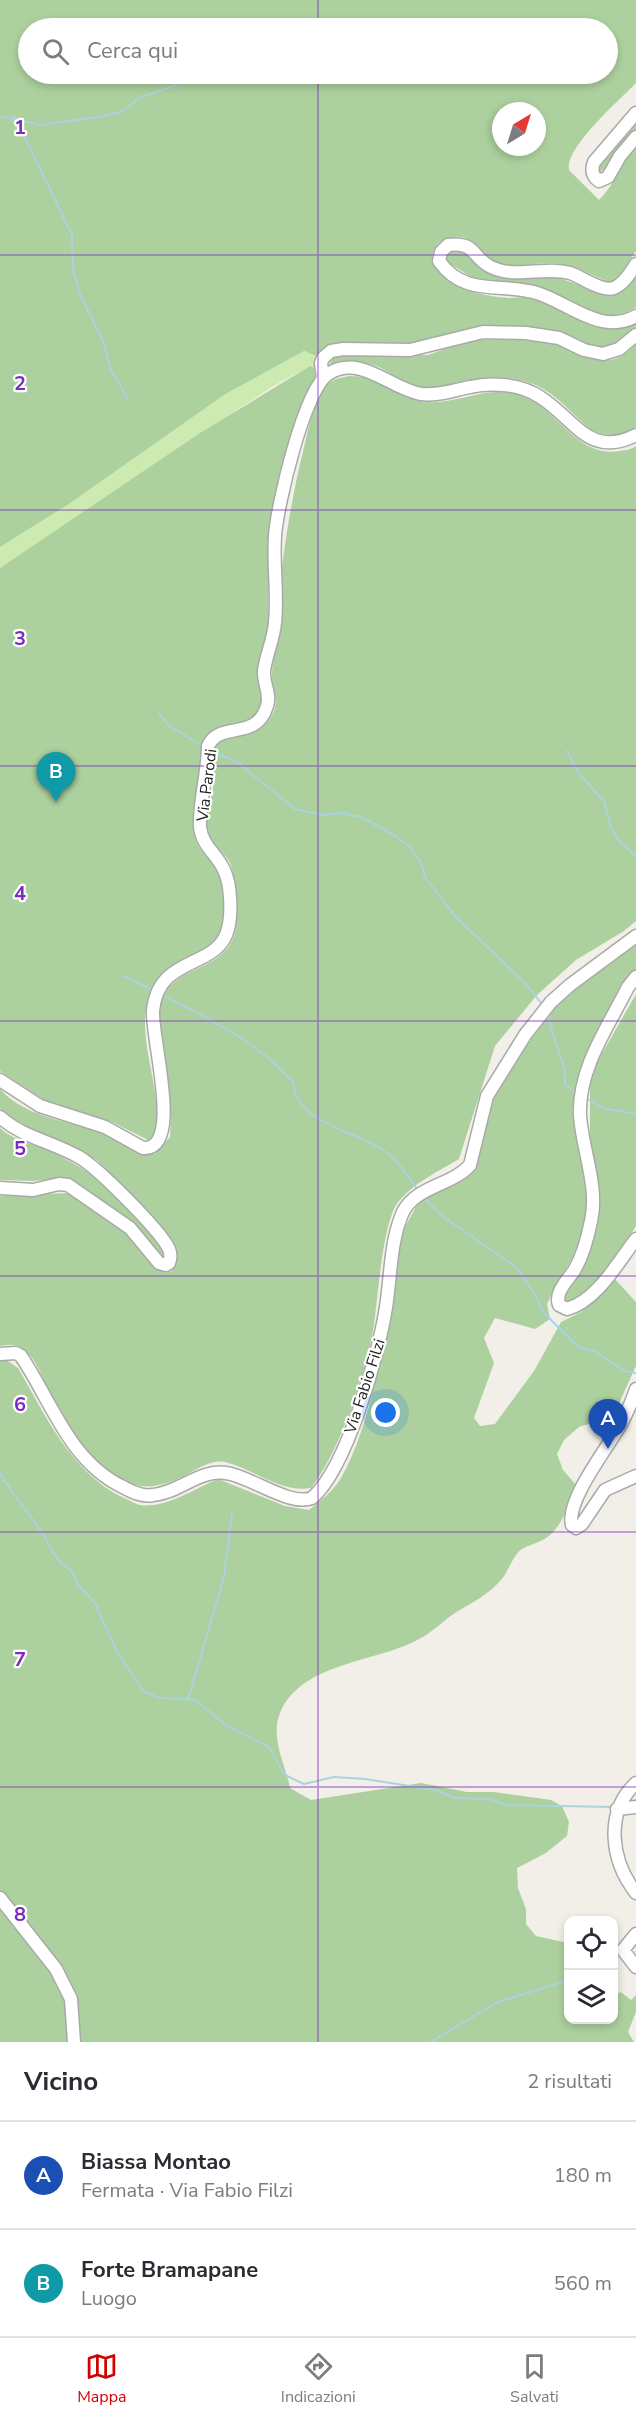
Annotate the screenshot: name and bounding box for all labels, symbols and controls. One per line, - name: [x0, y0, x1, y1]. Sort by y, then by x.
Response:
- search box: [18, 18, 618, 84]
- icon: search: [39, 35, 72, 68]
- text: Cerca qui: [87, 36, 178, 66]
- north arrow: [492, 102, 546, 156]
- text: 1: [14, 114, 26, 141]
- text: 2: [14, 370, 26, 397]
- text: 3: [14, 625, 26, 652]
- street label: Via Parodi: [191, 747, 222, 824]
- pin: B: [36, 752, 76, 802]
- text: 4: [14, 880, 26, 907]
- text: 5: [14, 1135, 26, 1162]
- street label: Via Fabio Filzi: [339, 1336, 391, 1438]
- text: 6: [14, 1391, 26, 1418]
- your location: [371, 1398, 400, 1427]
- pin: A: [588, 1400, 628, 1449]
- text: 7: [14, 1646, 26, 1673]
- text: 8: [14, 1901, 26, 1928]
- map controls: [564, 1916, 618, 2024]
- button: locate: [564, 1916, 618, 1970]
- button: layers: [564, 1970, 618, 2024]
- text: Vicino: [24, 2064, 98, 2099]
- text: 2 risultati: [527, 2068, 612, 2095]
- text: Biassa Montao: [81, 2147, 231, 2177]
- text: A: [36, 2162, 51, 2189]
- text: 180 m: [554, 2162, 612, 2189]
- text: Fermata · Via Fabio Filzi: [81, 2177, 293, 2204]
- text: Forte Bramapane: [81, 2255, 258, 2285]
- text: B: [37, 2270, 50, 2297]
- text: 560 m: [554, 2270, 612, 2297]
- text: Luogo: [81, 2285, 137, 2312]
- tab: Mappa: [77, 2350, 126, 2408]
- tab: Indicazioni: [281, 2350, 356, 2408]
- tab: Salvati: [510, 2350, 559, 2408]

